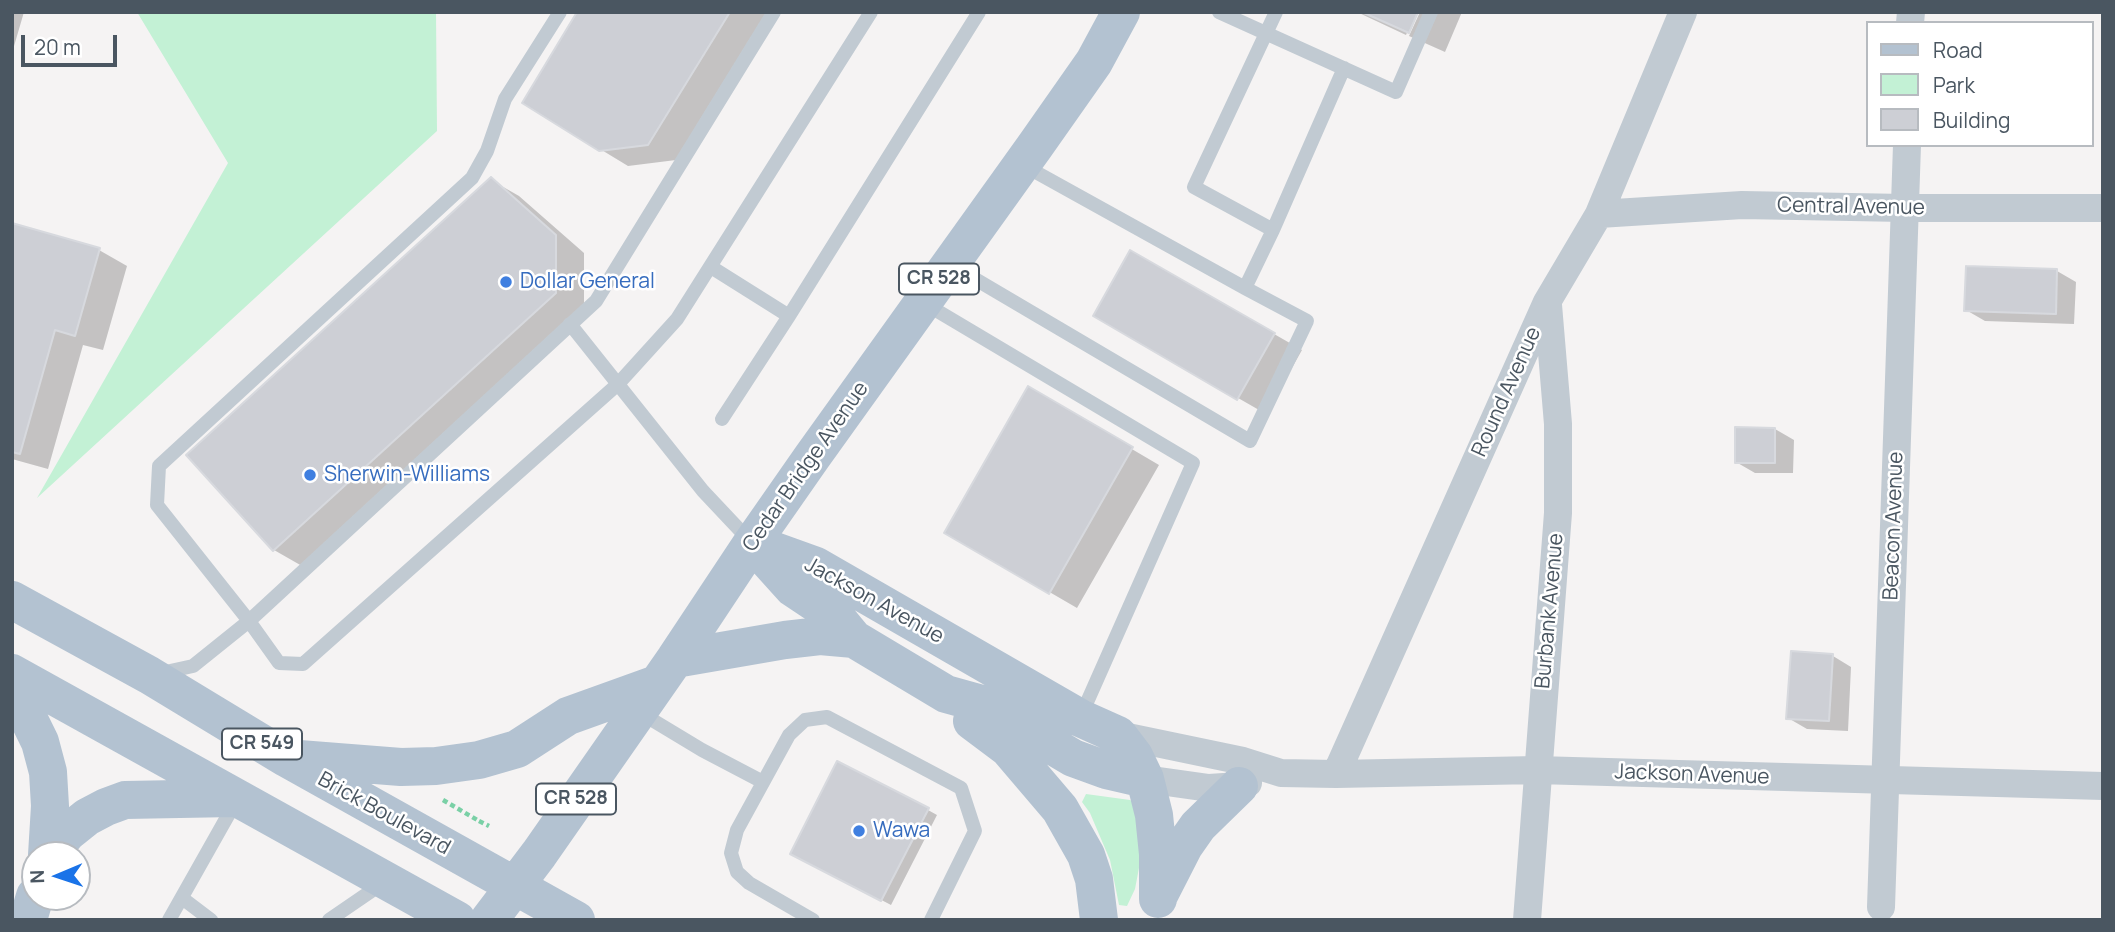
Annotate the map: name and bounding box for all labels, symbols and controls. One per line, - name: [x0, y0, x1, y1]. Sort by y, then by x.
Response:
- scale bar: [24, 21, 121, 65]
- legend: [1867, 21, 2094, 147]
- text: 20 m: [34, 33, 81, 61]
- text: Road: [1933, 36, 1983, 64]
- text: Park: [1933, 71, 1975, 99]
- text: Building: [1933, 106, 2010, 134]
- street label: Central Avenue: [1777, 193, 1925, 221]
- road number: CR 528: [899, 264, 979, 294]
- place label: Dollar General: [520, 269, 655, 295]
- marker: Dollar General: [498, 274, 514, 290]
- street label: Round Avenue: [1467, 323, 1547, 461]
- street label: Cedar Bridge Avenue: [738, 377, 874, 557]
- street label: Beacon Avenue: [1879, 451, 1909, 601]
- place label: Sherwin-Williams: [324, 462, 490, 488]
- marker: Sherwin-Williams: [302, 467, 318, 483]
- street label: Burbank Avenue: [1531, 532, 1569, 690]
- street label: Jackson Avenue: [800, 552, 948, 650]
- road number: CR 549: [222, 729, 302, 760]
- street label: Jackson Avenue: [1614, 760, 1770, 790]
- street label: Brick Boulevard: [313, 767, 455, 861]
- road number: CR 528: [536, 784, 616, 814]
- place label: Wawa: [873, 818, 930, 844]
- marker: Wawa: [851, 823, 867, 839]
- north arrow: [21, 841, 91, 911]
- text: N: [24, 869, 50, 884]

